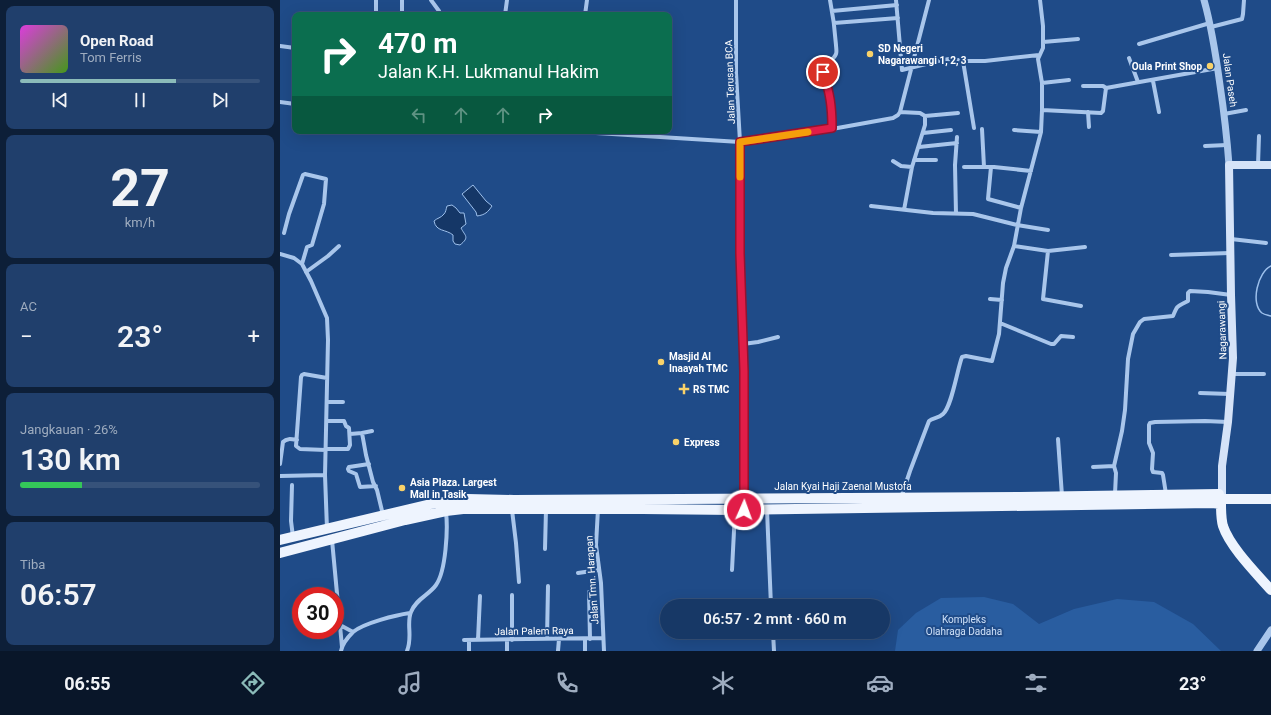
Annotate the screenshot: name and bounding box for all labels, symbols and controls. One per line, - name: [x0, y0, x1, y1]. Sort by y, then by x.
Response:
- text: 470 m: [378, 27, 457, 60]
- icon: right: [312, 28, 364, 80]
- text: Open Road: [80, 32, 154, 50]
- street label: Jalan Terusan BCA: [723, 39, 737, 124]
- place label: SD Negeri Nagarawangi 1, 2, 3: [878, 43, 967, 67]
- marker: SD Negeri Nagarawangi 1, 2, 3: [865, 49, 875, 59]
- text: Tom Ferris: [80, 50, 142, 65]
- street label: Jalan Paseh: [1221, 52, 1239, 108]
- pin: [806, 55, 840, 89]
- text: Jalan K.H. Lukmanul Hakim: [378, 61, 599, 82]
- icon: arrive: [812, 61, 834, 83]
- place label: Oula Print Shop: [1132, 61, 1202, 72]
- marker: Oula Print Shop: [1205, 61, 1215, 71]
- icon: previous: [49, 89, 71, 111]
- icon: pause: [129, 89, 151, 111]
- icon: next: [209, 89, 231, 111]
- icon: left: [408, 104, 430, 126]
- icon: ahead: [450, 104, 472, 126]
- icon: ahead: [492, 104, 514, 126]
- icon: right: [534, 104, 556, 126]
- text: 27: [110, 158, 170, 219]
- text: km/h: [125, 215, 155, 230]
- text: AC: [20, 299, 37, 314]
- street label: Nagarawangi: [1215, 300, 1229, 360]
- text: 23°: [117, 319, 163, 354]
- text: −: [20, 324, 33, 349]
- text: +: [248, 324, 260, 349]
- place label: Masjid Al Inaayah TMC: [669, 351, 728, 374]
- marker: Masjid Al Inaayah TMC: [656, 357, 666, 367]
- marker: RS TMC: [678, 383, 690, 395]
- place label: RS TMC: [693, 384, 730, 395]
- text: Jangkauan · 26%: [20, 422, 118, 437]
- marker: Express: [671, 437, 681, 447]
- place label: Express: [684, 437, 720, 448]
- text: 130 km: [20, 442, 121, 477]
- place label: Asia Plaza. Largest Mall in Tasik: [410, 477, 497, 500]
- street label: Jalan Kyai Haji Zaenal Mustofa: [774, 481, 912, 492]
- marker: Asia Plaza. Largest Mall in Tasik: [397, 483, 407, 493]
- position arrow: [723, 489, 765, 531]
- street label: Jalan Tmn. Harapan: [583, 535, 601, 625]
- text: Tiba: [20, 557, 45, 572]
- text: 06:57: [20, 577, 97, 612]
- speed limit sign: 30: [292, 587, 344, 639]
- text: 06:57 · 2 mnt · 660 m: [703, 610, 847, 628]
- park label: Kompleks Olahraga Dadaha: [926, 614, 1002, 637]
- street label: Jalan Palem Raya: [494, 625, 574, 637]
- icon: directions: [239, 669, 267, 697]
- icon: music: [396, 669, 424, 697]
- icon: phone: [553, 669, 581, 697]
- icon: climate: [709, 669, 737, 697]
- icon: car: [866, 669, 894, 697]
- icon: filters: [1022, 669, 1050, 697]
- text: 06:55: [64, 673, 111, 694]
- text: 23°: [1179, 673, 1207, 694]

